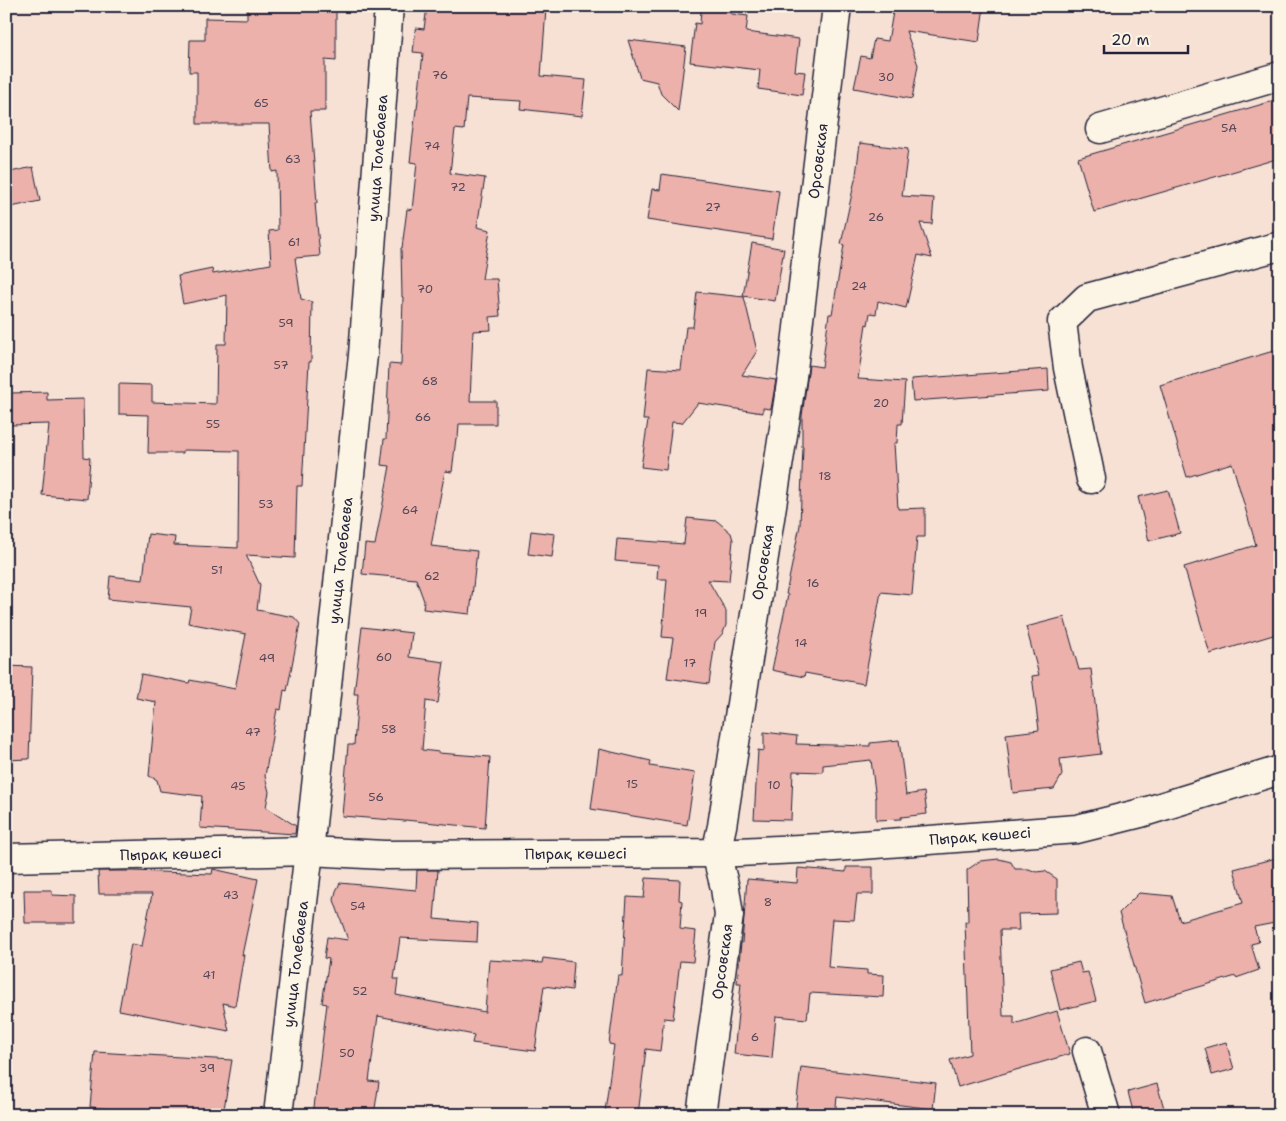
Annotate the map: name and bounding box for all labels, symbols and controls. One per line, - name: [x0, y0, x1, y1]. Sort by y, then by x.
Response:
- scale bar: [1104, 22, 1187, 54]
- text: 20 m: [1111, 30, 1150, 50]
- house number: 76: [432, 67, 448, 83]
- house number: 30: [878, 69, 894, 85]
- street label: улица Толебаева: [363, 93, 392, 223]
- house number: 65: [253, 95, 269, 111]
- house number: 5А: [1221, 120, 1237, 136]
- street label: Орсовская: [804, 122, 833, 200]
- house number: 74: [424, 138, 440, 154]
- house number: 63: [285, 151, 301, 167]
- house number: 72: [450, 179, 466, 195]
- house number: 27: [705, 199, 721, 215]
- house number: 26: [868, 209, 884, 225]
- house number: 61: [288, 234, 300, 250]
- house number: 24: [851, 278, 867, 294]
- house number: 70: [417, 281, 433, 297]
- house number: 59: [278, 315, 294, 331]
- house number: 57: [273, 357, 289, 373]
- house number: 68: [422, 373, 438, 389]
- house number: 20: [873, 395, 889, 411]
- house number: 66: [415, 409, 431, 425]
- house number: 55: [206, 416, 220, 432]
- house number: 18: [818, 468, 832, 484]
- street label: улица Толебаева: [324, 495, 358, 625]
- house number: 53: [258, 496, 274, 512]
- house number: 64: [402, 502, 418, 518]
- street label: Орсовская: [747, 523, 779, 601]
- house number: 51: [211, 562, 223, 578]
- house number: 62: [424, 568, 440, 584]
- house number: 16: [806, 575, 820, 591]
- house number: 19: [695, 605, 707, 621]
- house number: 14: [795, 635, 807, 651]
- house number: 60: [376, 649, 392, 665]
- house number: 49: [259, 650, 275, 666]
- house number: 17: [684, 655, 696, 671]
- house number: 58: [381, 721, 397, 737]
- house number: 47: [245, 724, 261, 740]
- house number: 15: [626, 776, 638, 792]
- house number: 10: [767, 777, 781, 793]
- house number: 45: [230, 778, 246, 794]
- house number: 56: [368, 789, 384, 805]
- street label: Пырақ көшесі: [929, 822, 1032, 850]
- street label: Пырақ көшесі: [120, 843, 222, 865]
- street label: Пырақ көшесі: [525, 844, 627, 864]
- house number: 43: [223, 887, 239, 903]
- house number: 8: [764, 894, 772, 910]
- house number: 54: [350, 898, 366, 914]
- street label: улица Толебаева: [278, 899, 313, 1029]
- street label: Орсовская: [707, 922, 738, 1001]
- house number: 41: [203, 967, 215, 983]
- house number: 52: [352, 983, 368, 999]
- house number: 6: [751, 1029, 759, 1045]
- house number: 50: [339, 1045, 355, 1061]
- house number: 39: [199, 1060, 215, 1076]

